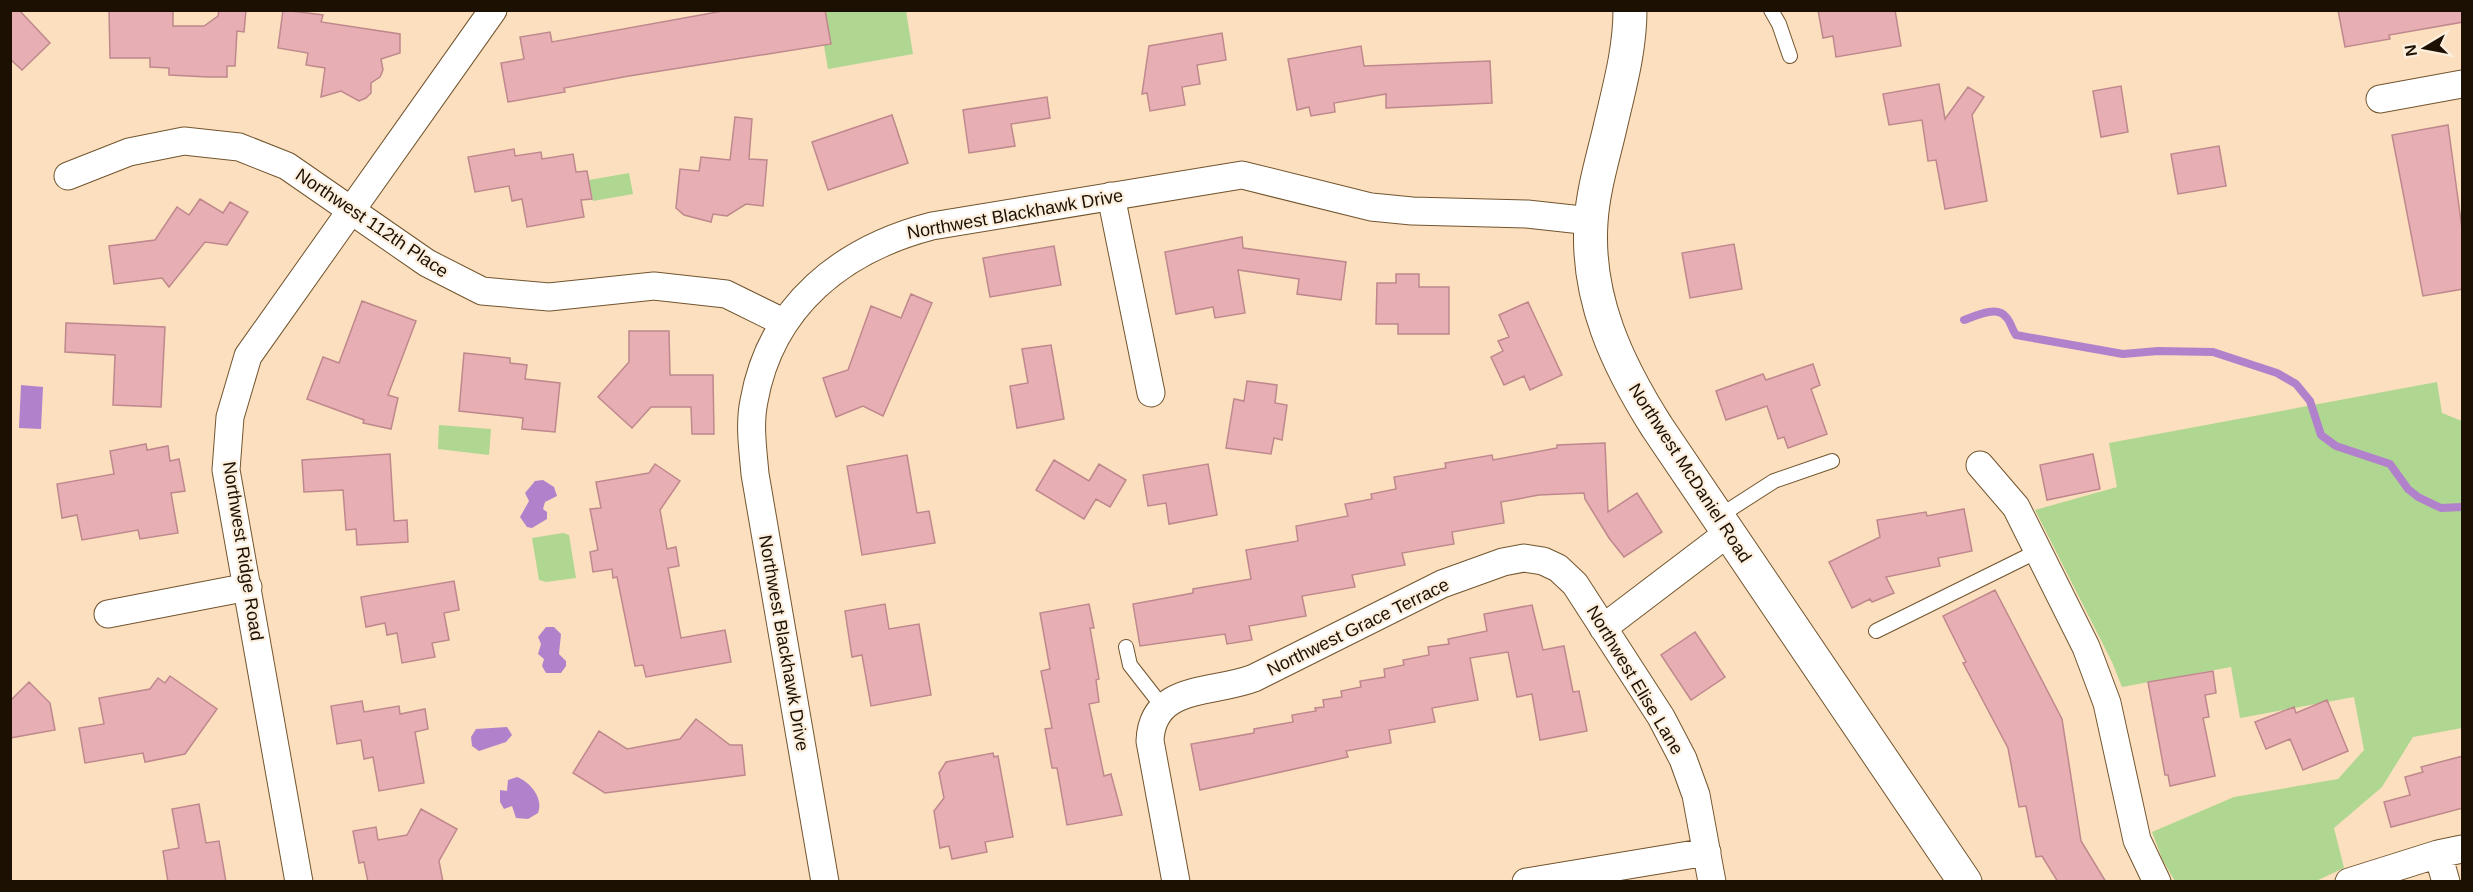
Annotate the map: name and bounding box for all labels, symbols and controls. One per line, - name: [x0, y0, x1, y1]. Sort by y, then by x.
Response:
- north arrow: [2395, 18, 2455, 78]
- text: N: [2401, 43, 2420, 58]
- street label: Northwest 112th Place: [292, 164, 452, 282]
- street label: Northwest Blackhawk Drive: [905, 185, 1125, 243]
- street label: Northwest McDaniel Road: [1625, 380, 1755, 566]
- street label: Northwest Ridge Road: [219, 460, 267, 642]
- street label: Northwest Blackhawk Drive: [755, 533, 813, 753]
- street label: Northwest Grace Terrace: [1264, 574, 1452, 680]
- street label: Northwest Elise Lane: [1583, 602, 1687, 758]

